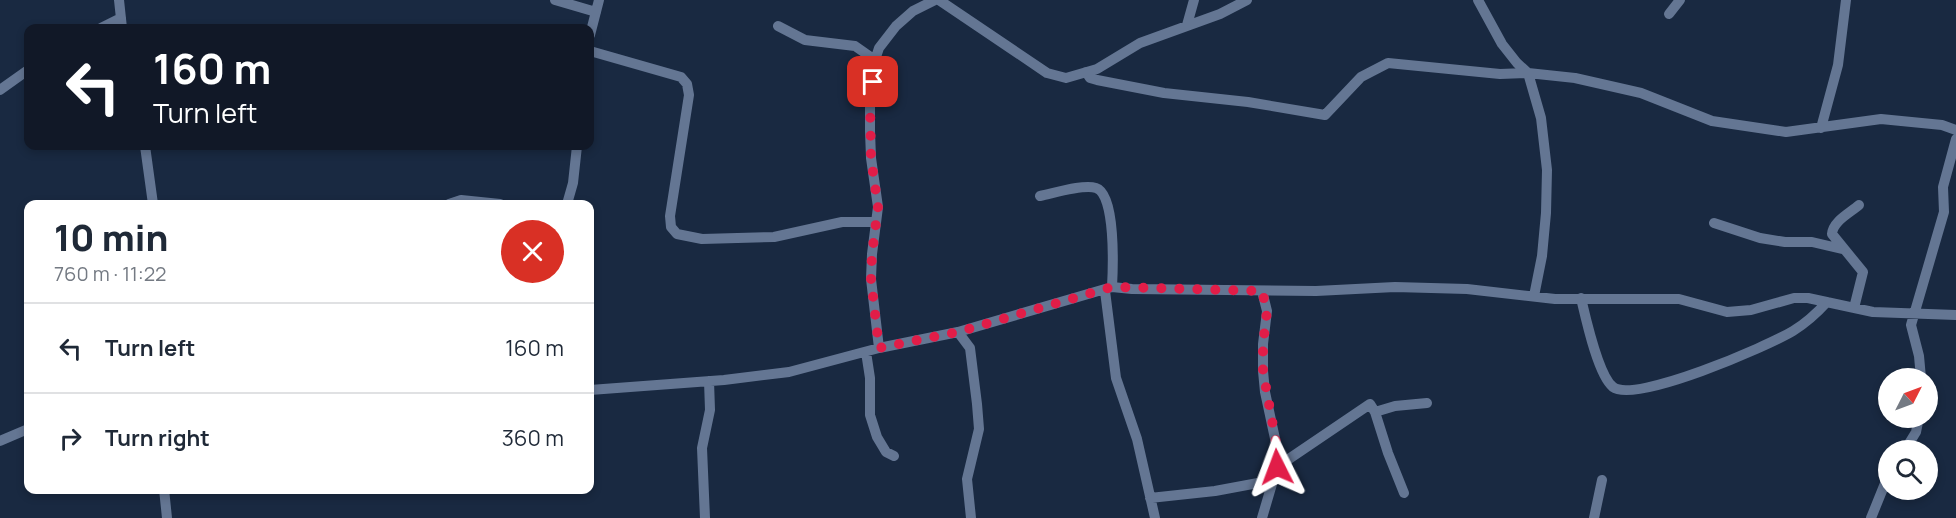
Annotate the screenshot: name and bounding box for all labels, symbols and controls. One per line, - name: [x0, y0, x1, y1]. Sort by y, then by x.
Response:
- text: 160 m: [153, 39, 271, 97]
- icon: left: [54, 48, 132, 126]
- pin: [847, 56, 898, 107]
- icon: arrive: [856, 65, 889, 98]
- text: Turn left: [153, 94, 257, 131]
- text: 10 min: [54, 213, 168, 262]
- button: close: [501, 220, 564, 283]
- text: 760 m · 11:22: [54, 260, 167, 287]
- icon: left: [54, 332, 87, 365]
- text: Turn left: [105, 333, 195, 363]
- text: 160 m: [505, 333, 564, 363]
- north arrow: [1878, 368, 1938, 428]
- map controls: [1878, 368, 1938, 500]
- icon: right: [54, 422, 87, 455]
- text: Turn right: [105, 423, 210, 453]
- text: 360 m: [502, 423, 564, 453]
- position arrow: [1245, 435, 1309, 499]
- button: search: [1878, 440, 1938, 500]

